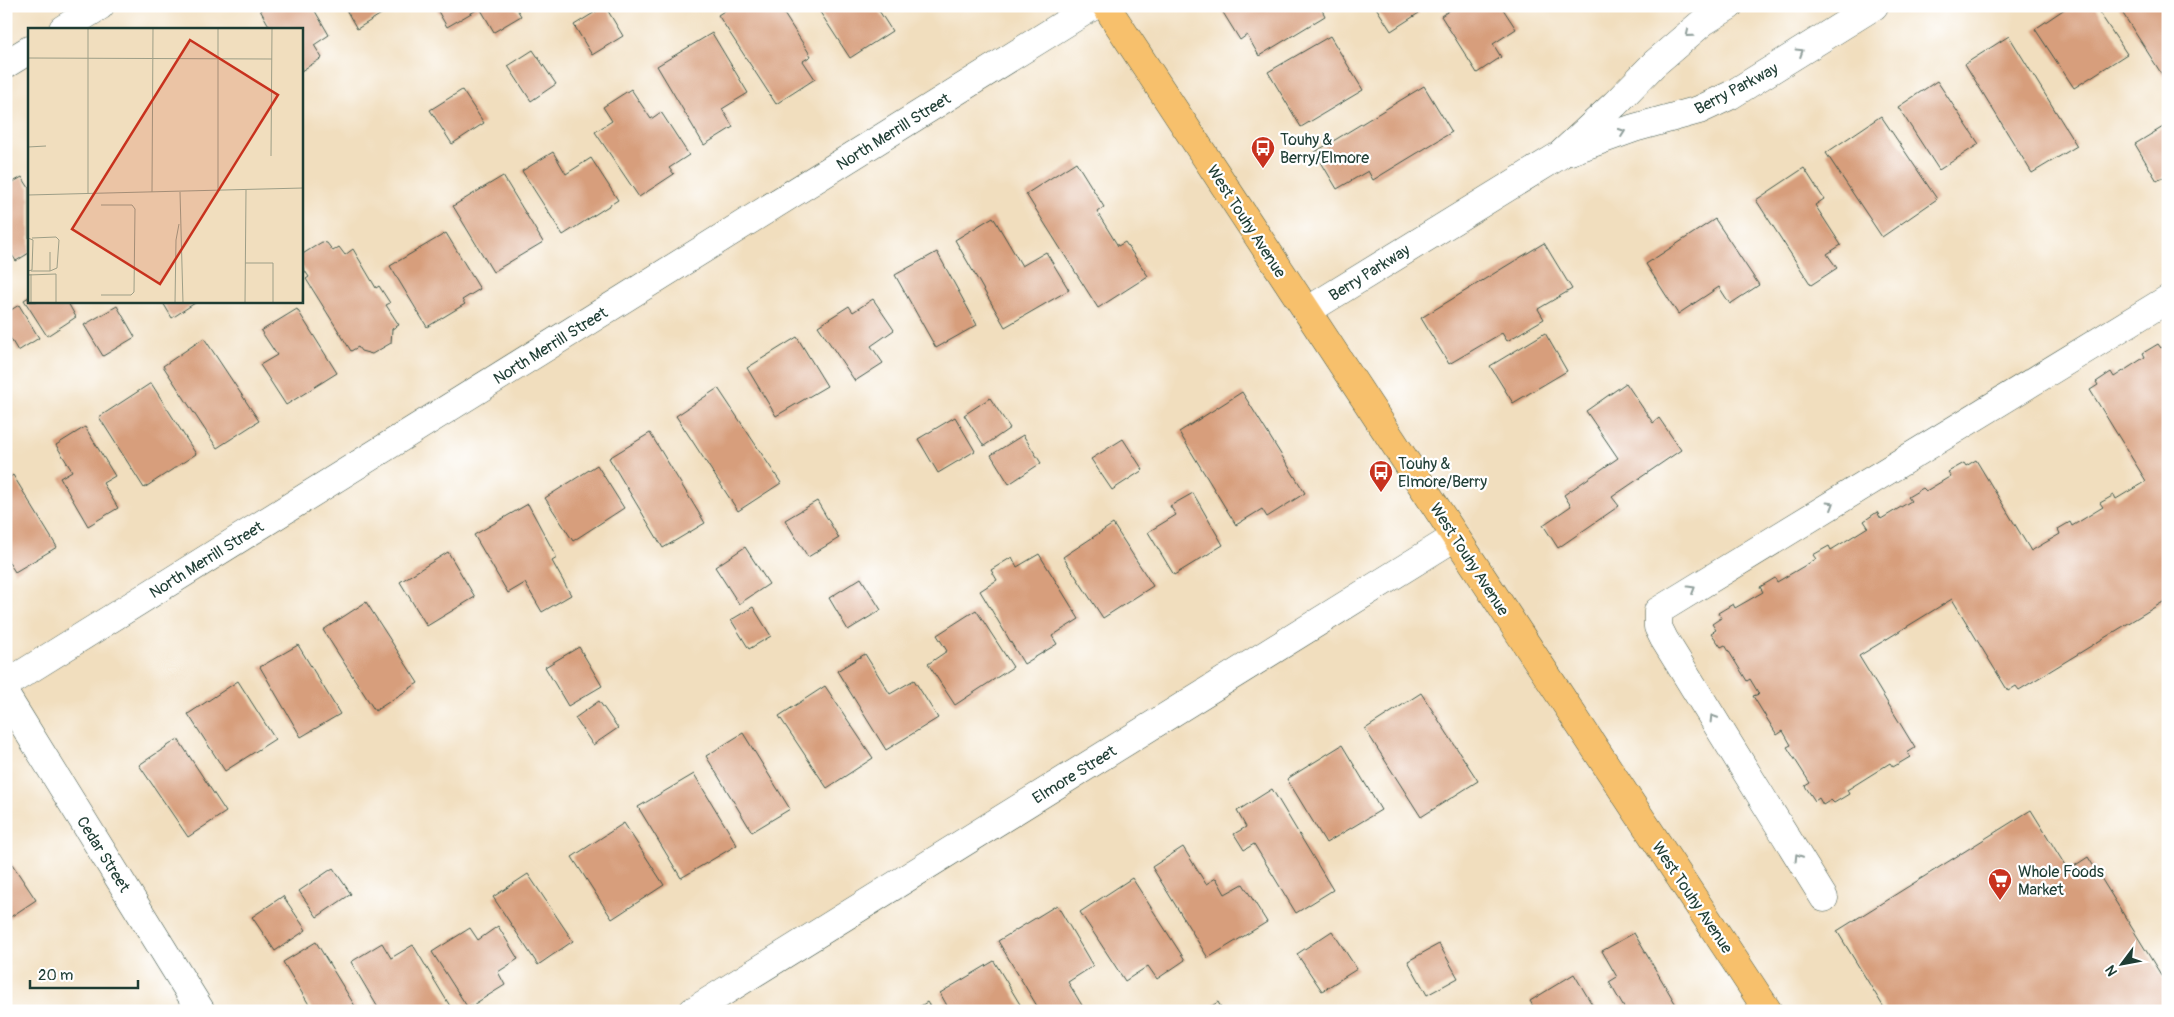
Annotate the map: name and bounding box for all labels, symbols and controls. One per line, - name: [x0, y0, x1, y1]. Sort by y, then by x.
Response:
- inset map: [28, 28, 302, 302]
- one-way arrow: [1686, 28, 1695, 36]
- one-way arrow: [1795, 48, 1804, 58]
- street label: Berry Parkway: [1691, 58, 1782, 119]
- street label: North Merrill Street: [833, 88, 955, 175]
- one-way arrow: [1617, 128, 1626, 138]
- place label: Touhy & Berry/Elmore: [1280, 130, 1369, 168]
- bus stop icon: Touhy & Berry/Elmore: [1250, 135, 1276, 169]
- street label: West Touhy Avenue: [1202, 161, 1290, 282]
- street label: Berry Parkway: [1325, 240, 1414, 306]
- street label: North Merrill Street: [490, 302, 612, 389]
- place label: Touhy & Elmore/Berry: [1398, 454, 1487, 492]
- bus stop icon: Touhy & Elmore/Berry: [1368, 459, 1394, 493]
- street label: West Touhy Avenue: [1425, 499, 1513, 620]
- one-way arrow: [1826, 501, 1835, 511]
- street label: North Merrill Street: [146, 516, 268, 603]
- one-way arrow: [1687, 586, 1696, 596]
- one-way arrow: [1709, 715, 1719, 724]
- street label: Elmore Street: [1029, 741, 1121, 809]
- street label: Cedar Street: [72, 813, 135, 897]
- street label: West Touhy Avenue: [1647, 838, 1737, 957]
- one-way arrow: [1795, 853, 1805, 862]
- place label: Whole Foods Market: [2018, 862, 2104, 900]
- supermarket icon: Whole Foods Market: [1987, 867, 2013, 901]
- north arrow: [2096, 940, 2146, 990]
- scale bar: [30, 957, 138, 989]
- text: N: [2102, 962, 2121, 979]
- text: 20 m: [38, 966, 73, 985]

